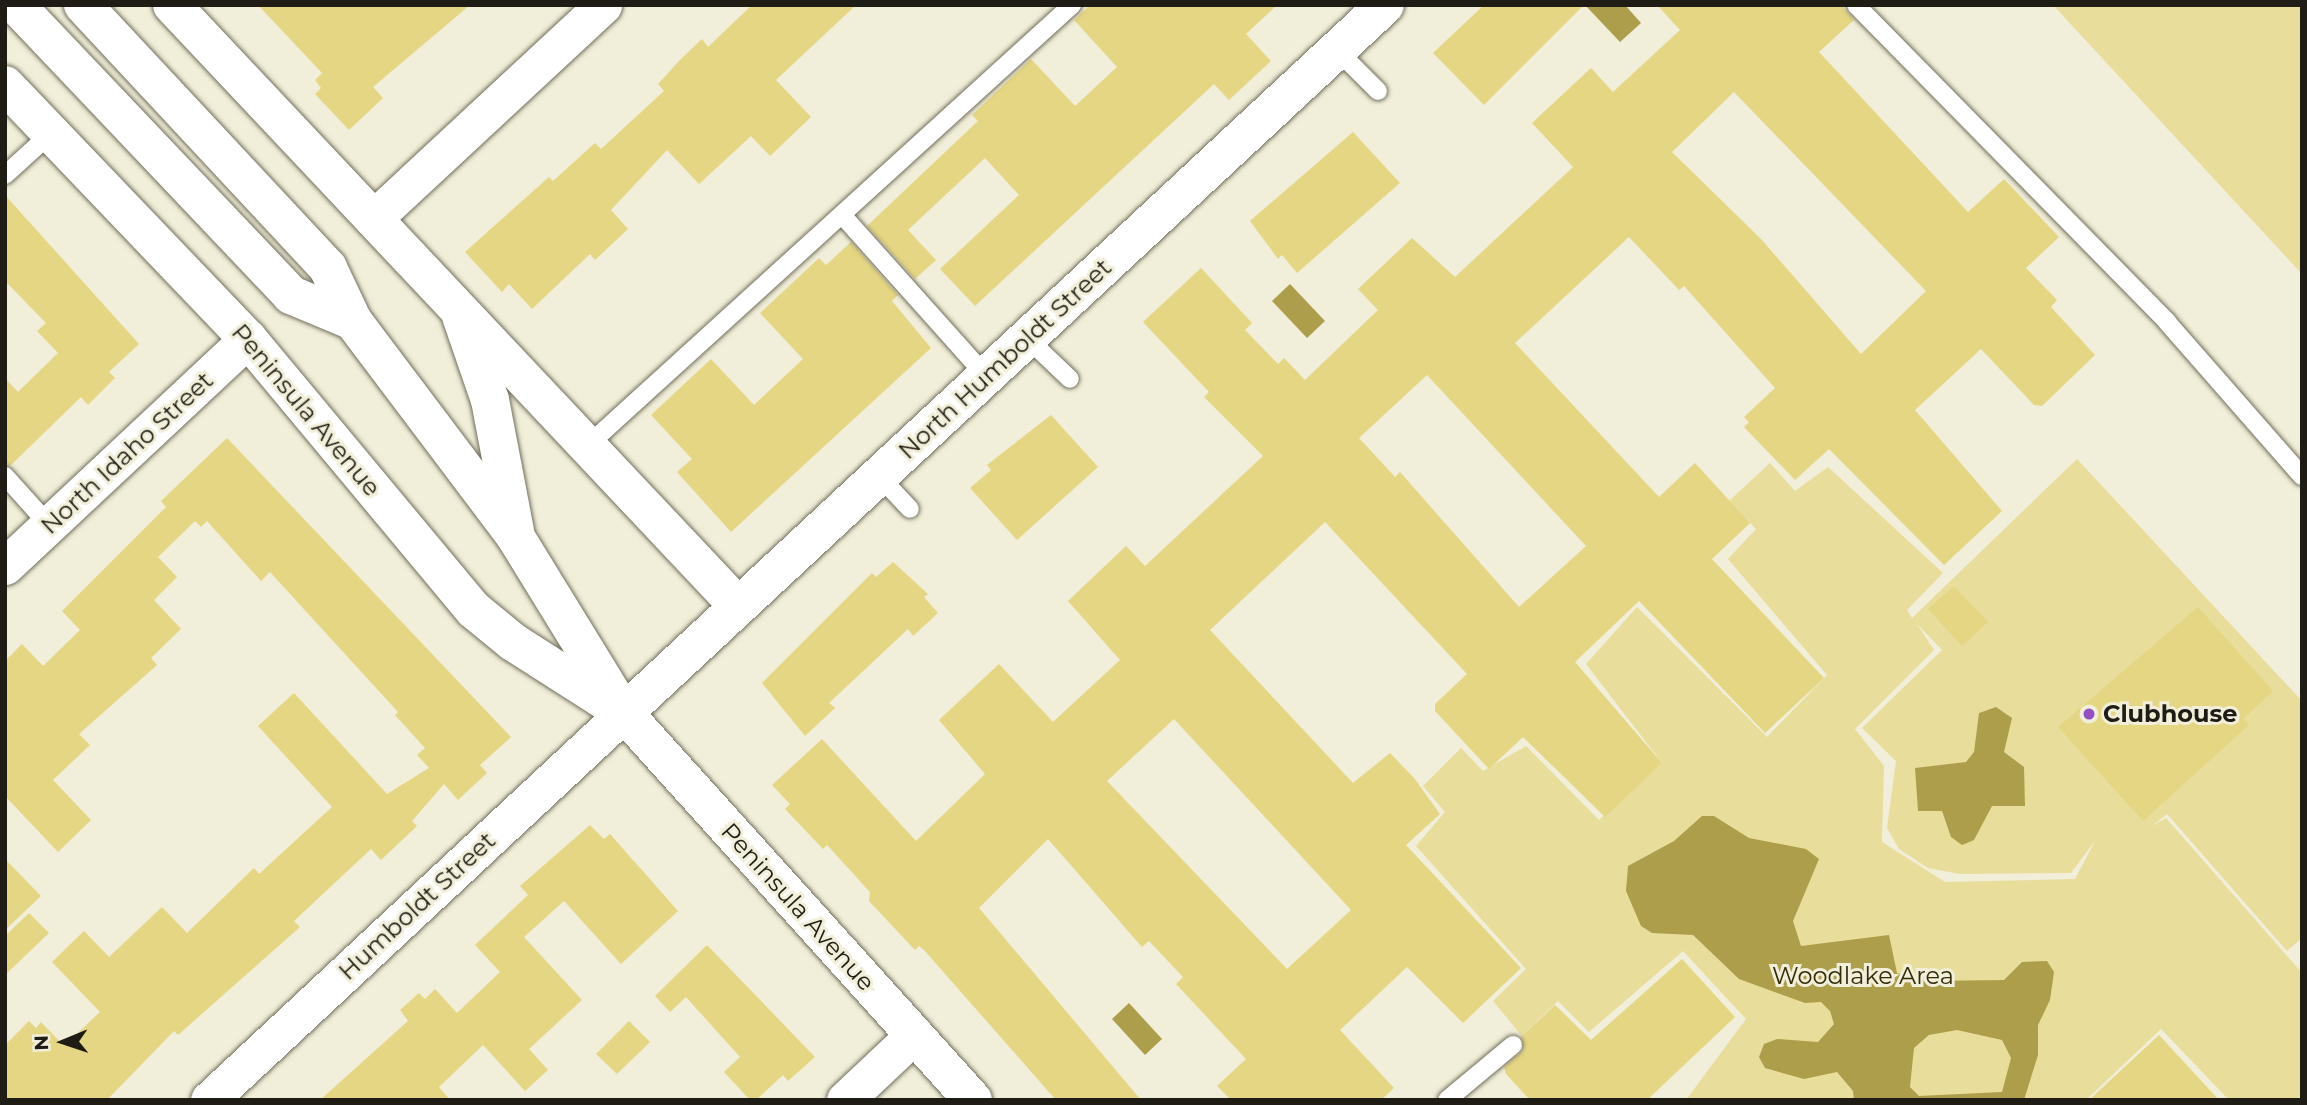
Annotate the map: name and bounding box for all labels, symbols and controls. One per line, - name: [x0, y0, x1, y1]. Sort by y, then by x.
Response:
- street label: North Humboldt Street: [893, 253, 1117, 465]
- street label: Peninsula Avenue: [226, 318, 386, 502]
- street label: North Idaho Street: [35, 366, 219, 540]
- place label: Clubhouse: [2103, 700, 2237, 728]
- marker: Clubhouse: [2081, 706, 2097, 722]
- street label: Peninsula Avenue: [715, 817, 881, 997]
- street label: Humboldt Street: [333, 826, 501, 986]
- park label: Woodlake Area: [1772, 962, 1954, 990]
- north arrow: [28, 1007, 98, 1077]
- text: N: [30, 1035, 53, 1051]

